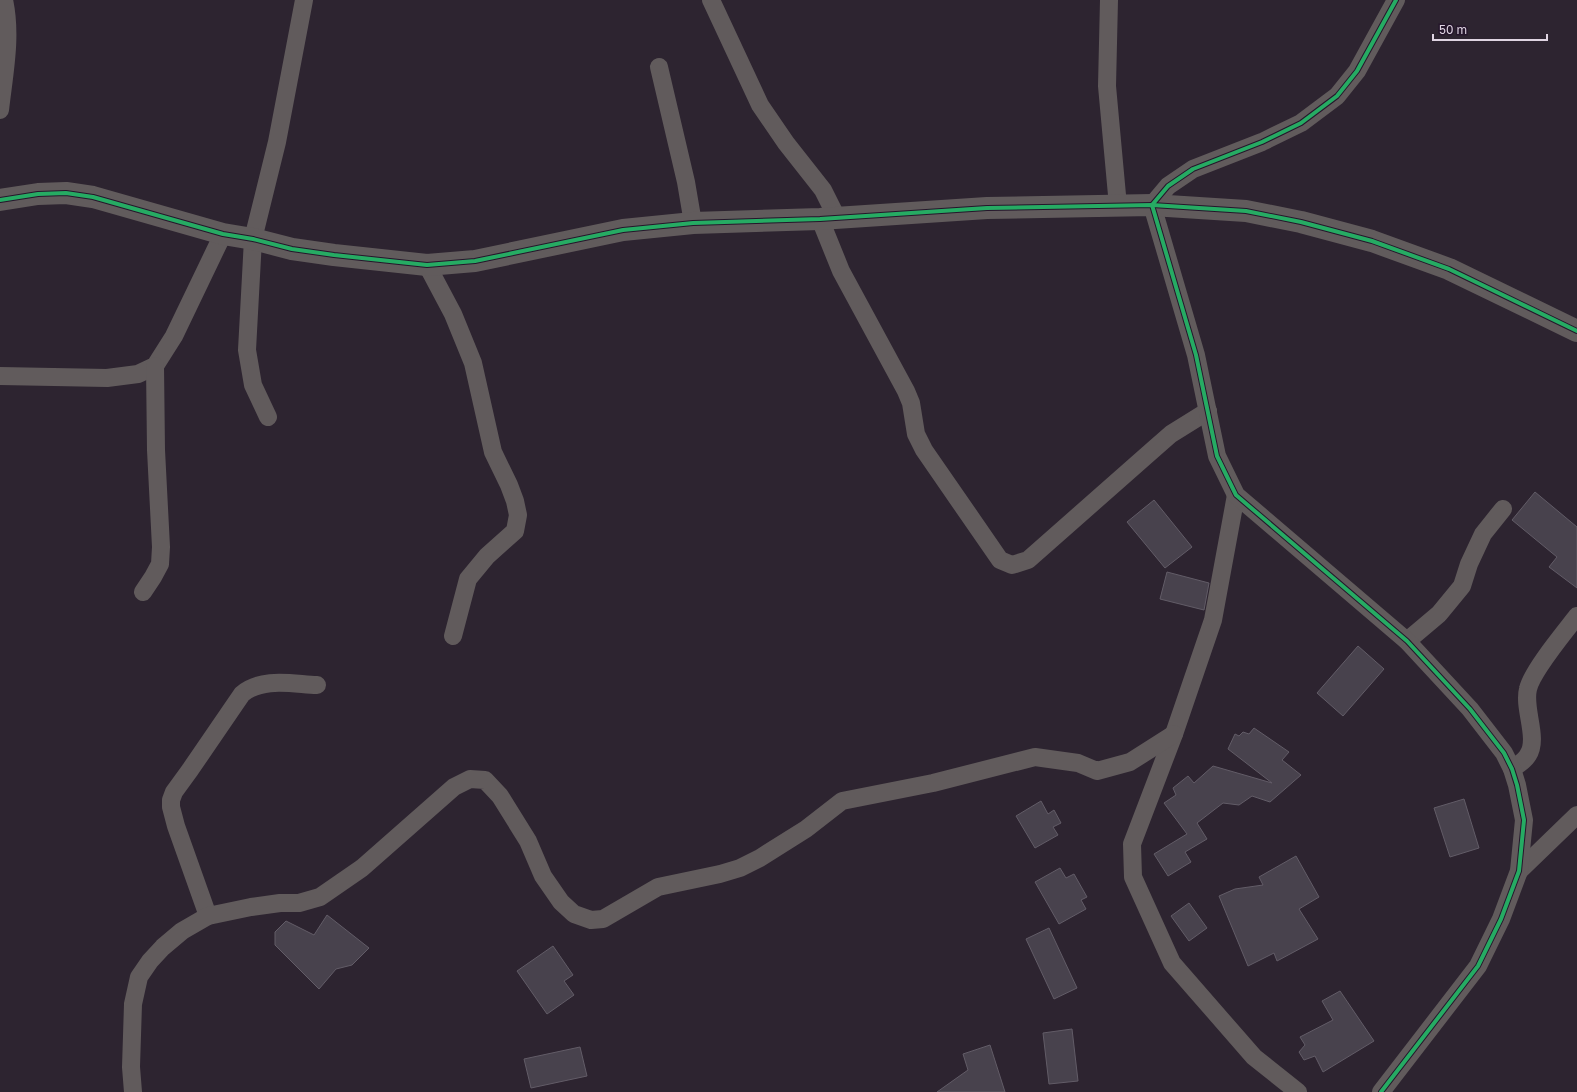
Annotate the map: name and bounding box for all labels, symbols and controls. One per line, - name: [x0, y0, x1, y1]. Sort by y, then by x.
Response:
- scale bar: [1433, 16, 1547, 42]
- text: 50 m: [1439, 22, 1467, 37]

